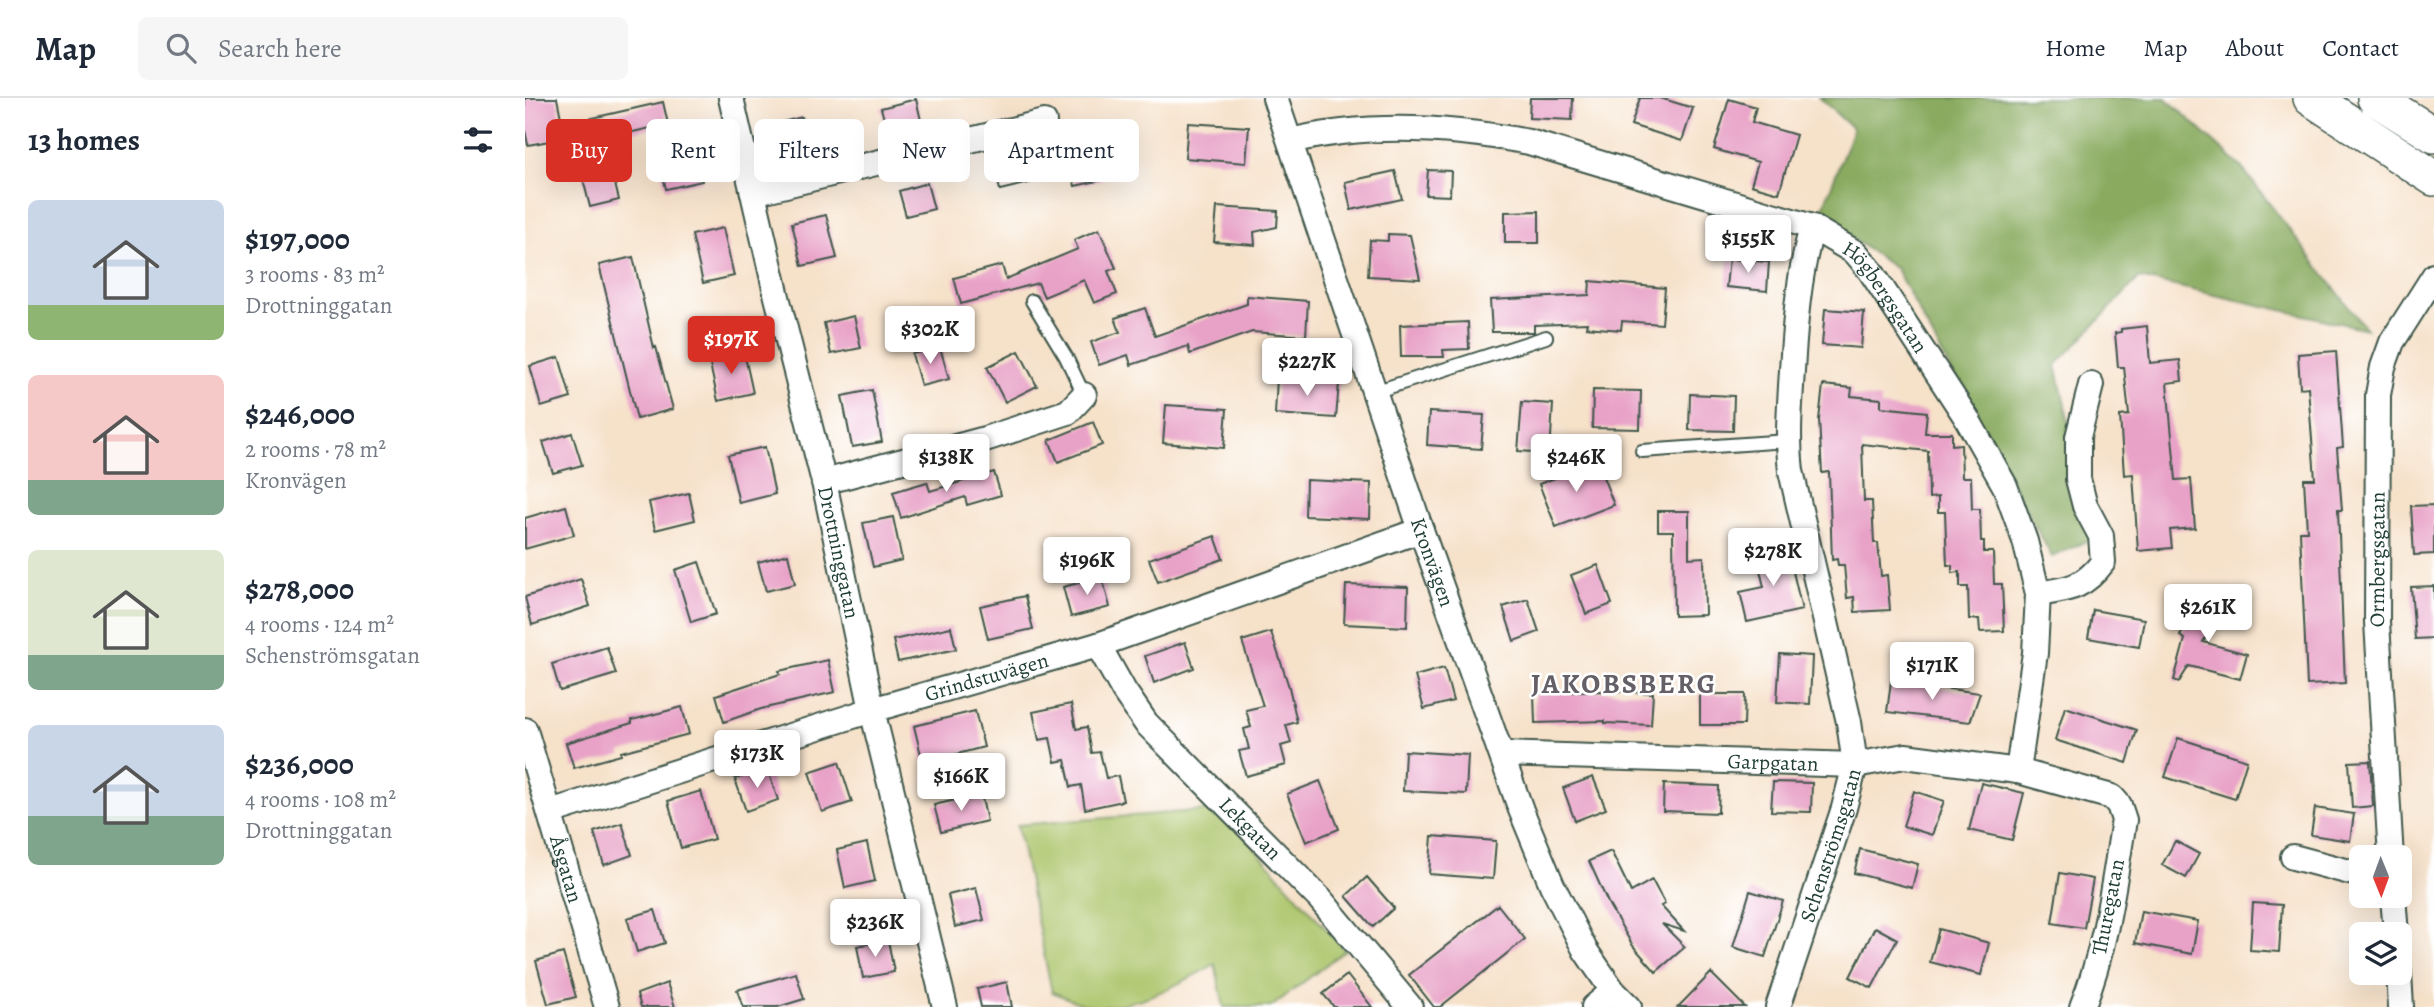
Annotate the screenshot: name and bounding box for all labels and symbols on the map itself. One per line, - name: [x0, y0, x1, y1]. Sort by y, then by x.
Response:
- pin: $155K: [1699, 216, 1797, 275]
- street label: Högbergsgatan: [1837, 234, 1934, 358]
- pin: $302K: [881, 306, 979, 366]
- pin: $197K: [682, 316, 780, 376]
- pin: $227K: [1258, 338, 1356, 398]
- pin: $138K: [897, 434, 995, 494]
- pin: $246K: [1527, 434, 1625, 494]
- street label: Drottninggatan: [811, 484, 866, 621]
- street label: Ormbergsgatan: [2363, 492, 2392, 627]
- street label: Kronvägen: [1404, 514, 1461, 610]
- pin: $278K: [1724, 528, 1822, 588]
- pin: $196K: [1038, 538, 1136, 597]
- pin: $261K: [2159, 584, 2257, 644]
- pin: $171K: [1883, 642, 1981, 702]
- street label: Grindstuvägen: [921, 646, 1052, 708]
- district label: JAKOBSBERG: [1531, 665, 1717, 703]
- pin: $173K: [708, 730, 806, 790]
- street label: Garpgatan: [1727, 747, 1819, 778]
- pin: $166K: [912, 754, 1010, 813]
- street label: Schenströmsgatan: [1793, 766, 1868, 926]
- street label: Lekgatan: [1213, 791, 1288, 866]
- street label: Åsgatan: [543, 831, 589, 906]
- north arrow: [2349, 845, 2411, 908]
- street label: Thuregatan: [2085, 856, 2131, 958]
- pin: $236K: [826, 900, 924, 959]

